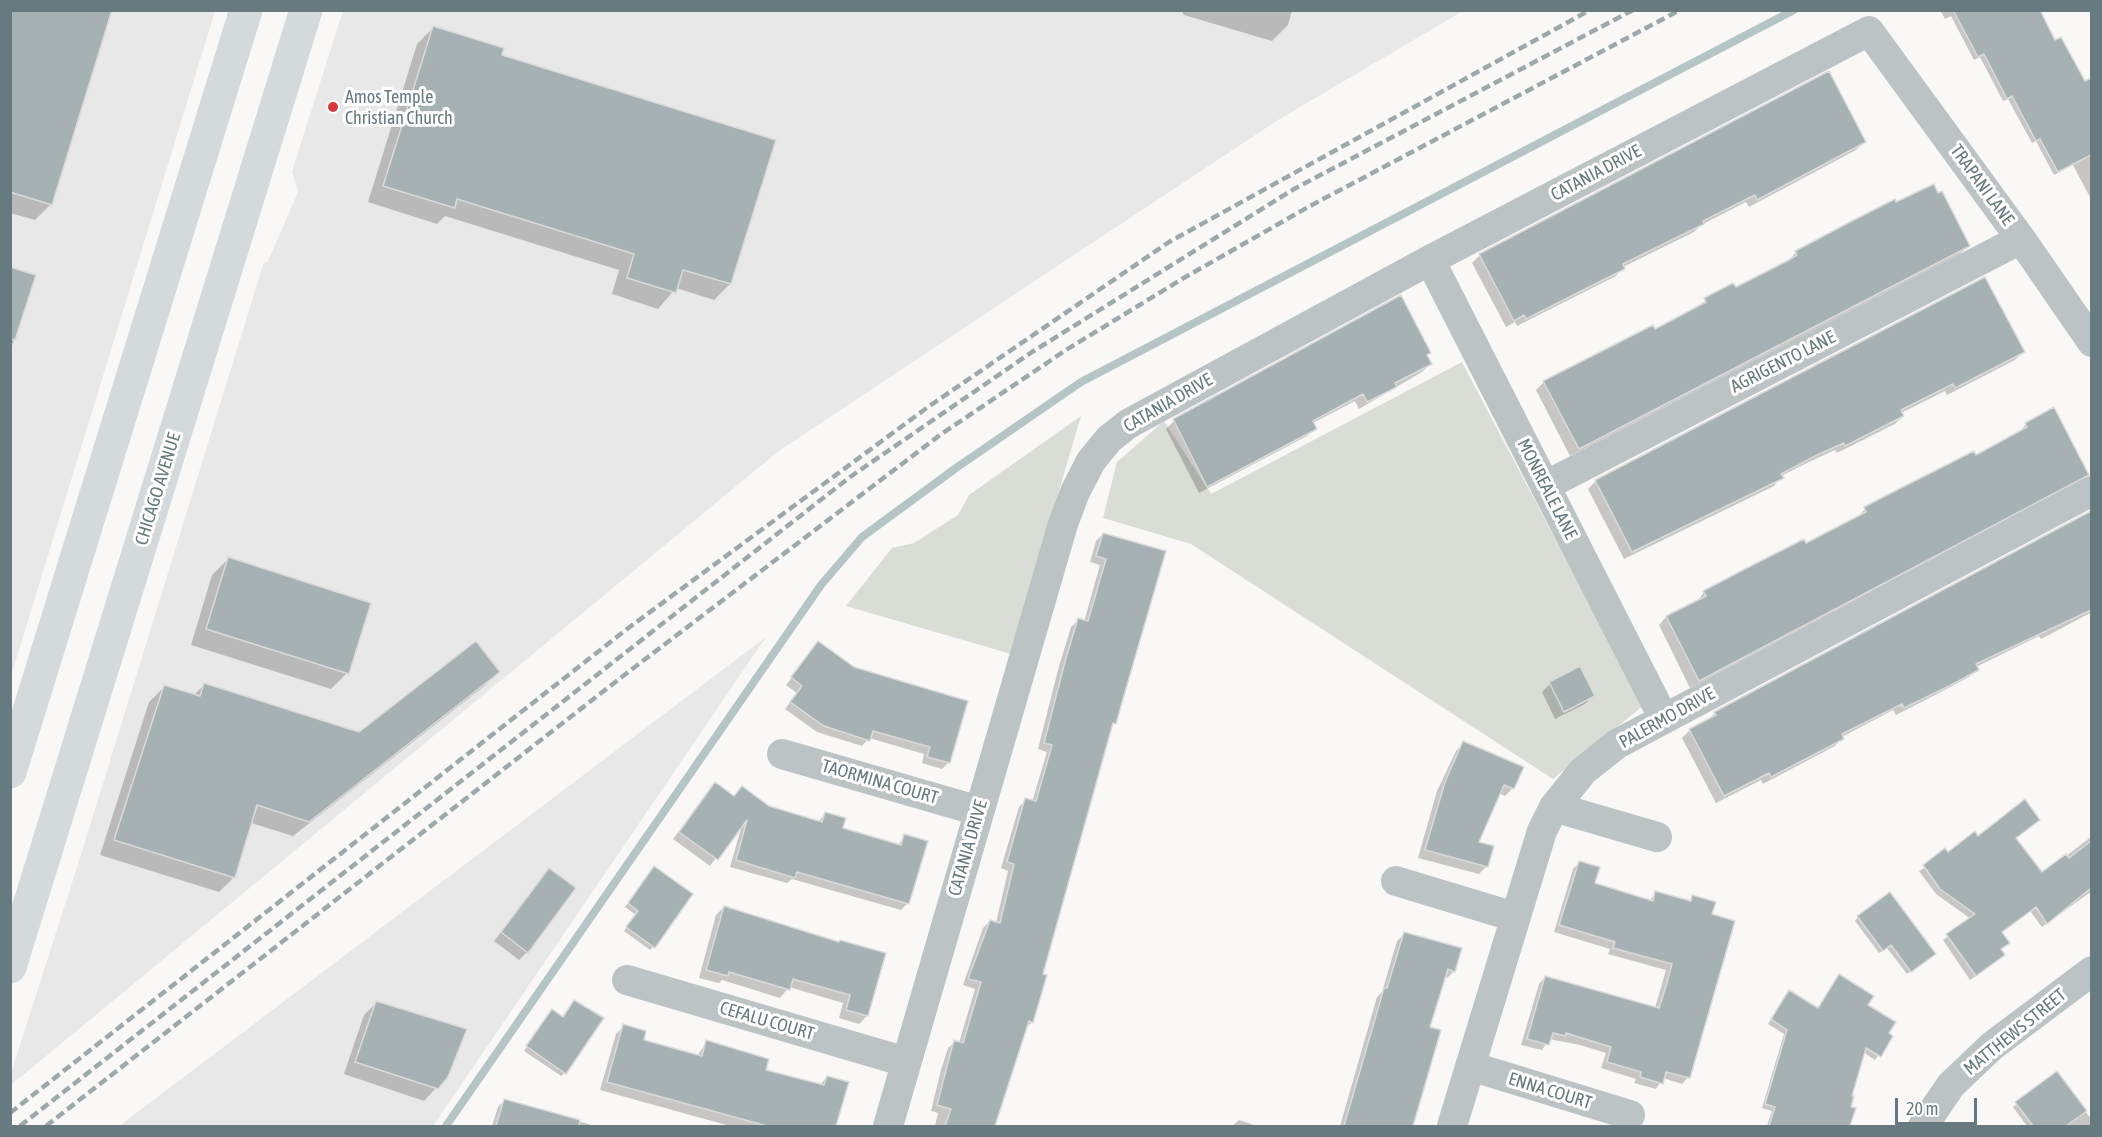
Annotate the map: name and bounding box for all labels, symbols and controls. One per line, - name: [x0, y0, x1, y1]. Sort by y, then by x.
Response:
- place label: Amos Temple Christian Church: [345, 86, 453, 128]
- marker: Amos Temple Christian Church: [326, 100, 340, 114]
- street label: CATANIA DRIVE: [1547, 140, 1645, 206]
- street label: TRAPANI LANE: [1946, 140, 2018, 230]
- street label: AGRIGENTO LANE: [1727, 326, 1839, 398]
- street label: CATANIA DRIVE: [1120, 369, 1216, 437]
- street label: CHICAGO AVENUE: [131, 430, 185, 548]
- street label: MONREALE LANE: [1512, 435, 1582, 543]
- street label: PALERMO DRIVE: [1616, 683, 1718, 753]
- street label: TAORMINA COURT: [819, 755, 941, 809]
- street label: CATANIA DRIVE: [944, 798, 992, 898]
- street label: MATTHEWS STREET: [1960, 984, 2070, 1080]
- street label: CEFALU COURT: [717, 997, 817, 1045]
- street label: ENNA COURT: [1506, 1068, 1594, 1114]
- scale bar: [1898, 1086, 1980, 1124]
- text: 20 m: [1906, 1098, 1938, 1119]

